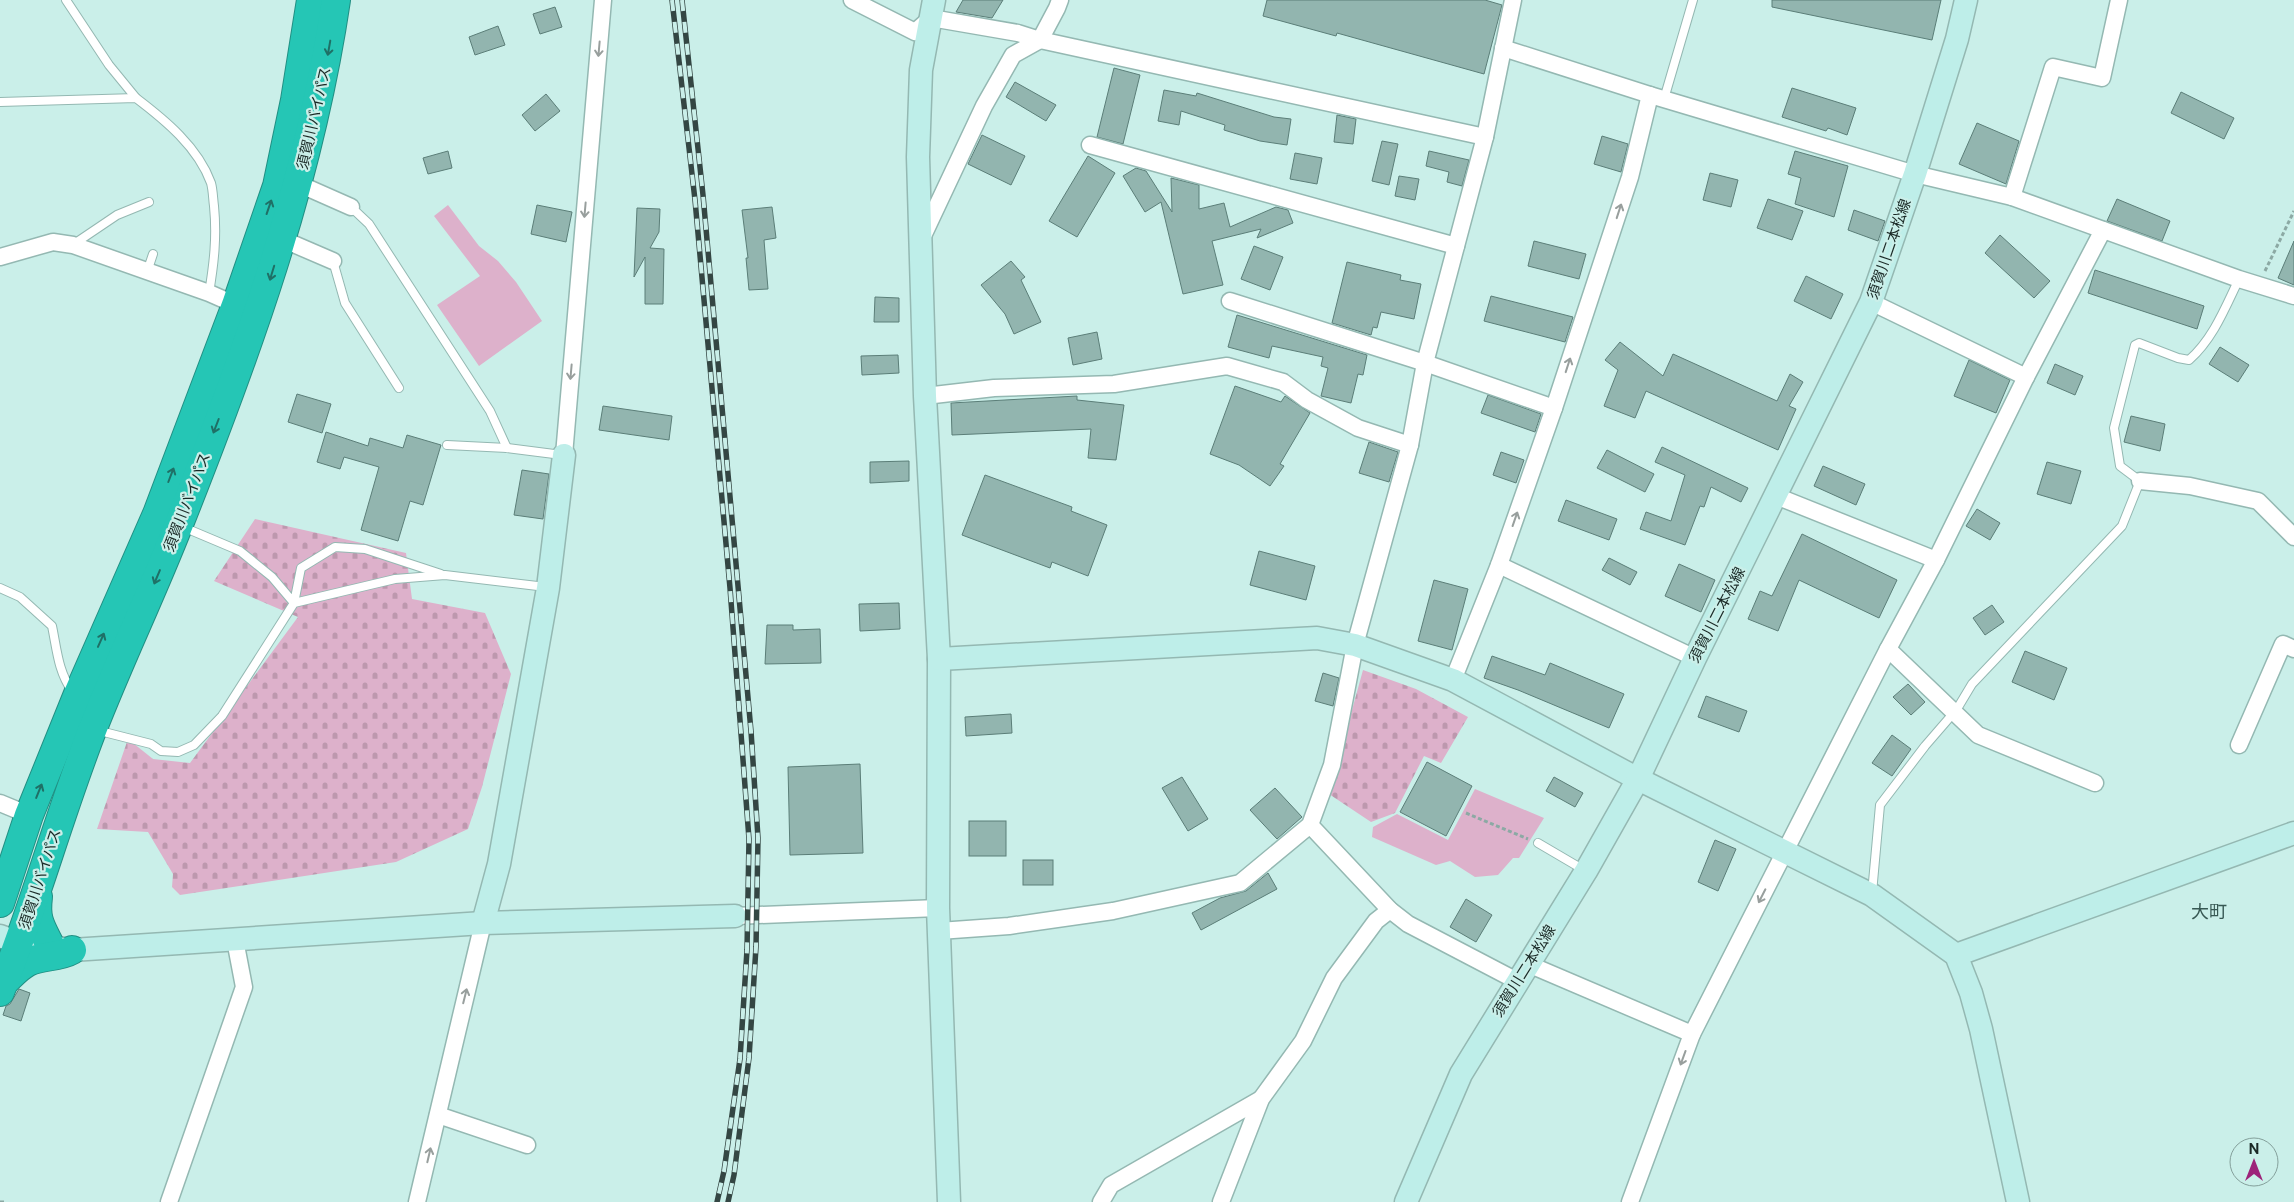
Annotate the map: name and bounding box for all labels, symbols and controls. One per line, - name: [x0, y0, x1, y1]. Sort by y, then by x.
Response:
- one-way arrow: [323, 40, 333, 56]
- one-way arrow: [594, 40, 604, 56]
- street label: 須賀川バイパス: [293, 65, 334, 171]
- street label: 須賀川二本松線: [1863, 196, 1914, 301]
- one-way arrow: [265, 200, 274, 215]
- one-way arrow: [580, 202, 590, 218]
- one-way arrow: [1615, 204, 1624, 219]
- one-way arrow: [266, 265, 276, 281]
- one-way arrow: [1564, 358, 1573, 374]
- one-way arrow: [566, 364, 576, 380]
- one-way arrow: [211, 418, 220, 433]
- street label: 須賀川バイパス: [160, 450, 213, 554]
- one-way arrow: [167, 468, 177, 483]
- one-way arrow: [1511, 512, 1520, 527]
- street label: 須賀川二本松線: [1685, 564, 1748, 665]
- one-way arrow: [151, 569, 161, 584]
- one-way arrow: [97, 633, 107, 648]
- one-way arrow: [35, 783, 44, 799]
- street label: 須賀川バイパス: [15, 826, 64, 931]
- one-way arrow: [1757, 889, 1767, 904]
- district label: 大町: [2191, 901, 2227, 922]
- street label: 須賀川二本松線: [1489, 922, 1559, 1020]
- one-way arrow: [461, 989, 470, 1005]
- one-way arrow: [1678, 1050, 1687, 1065]
- north arrow: [2229, 1137, 2279, 1187]
- text: N: [2249, 1141, 2259, 1157]
- one-way arrow: [425, 1147, 434, 1163]

